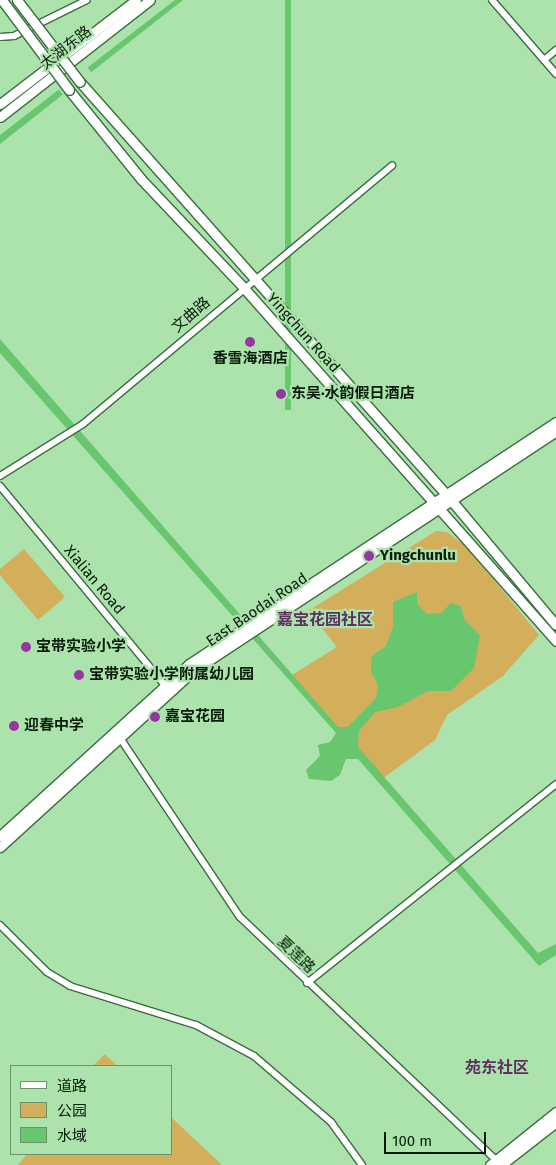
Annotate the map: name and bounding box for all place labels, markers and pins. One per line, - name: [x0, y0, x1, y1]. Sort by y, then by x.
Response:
- marker: 香雪海酒店: [244, 336, 256, 348]
- place label: 香雪海酒店: [213, 350, 287, 368]
- place label: 东吴·水韵假日酒店: [291, 385, 415, 403]
- marker: 东吴·水韵假日酒店: [275, 388, 287, 400]
- place label: Yingchunlu: [380, 547, 456, 565]
- marker: Yingchunlu: [362, 549, 376, 563]
- place label: 宝带实验小学: [36, 638, 126, 656]
- marker: 宝带实验小学: [20, 641, 32, 653]
- place label: 宝带实验小学附属幼儿园: [89, 666, 254, 684]
- marker: 宝带实验小学附属幼儿园: [73, 669, 85, 681]
- place label: 嘉宝花园: [165, 708, 225, 726]
- marker: 嘉宝花园: [149, 711, 161, 723]
- place label: 迎春中学: [24, 717, 84, 735]
- marker: 迎春中学: [8, 720, 20, 732]

